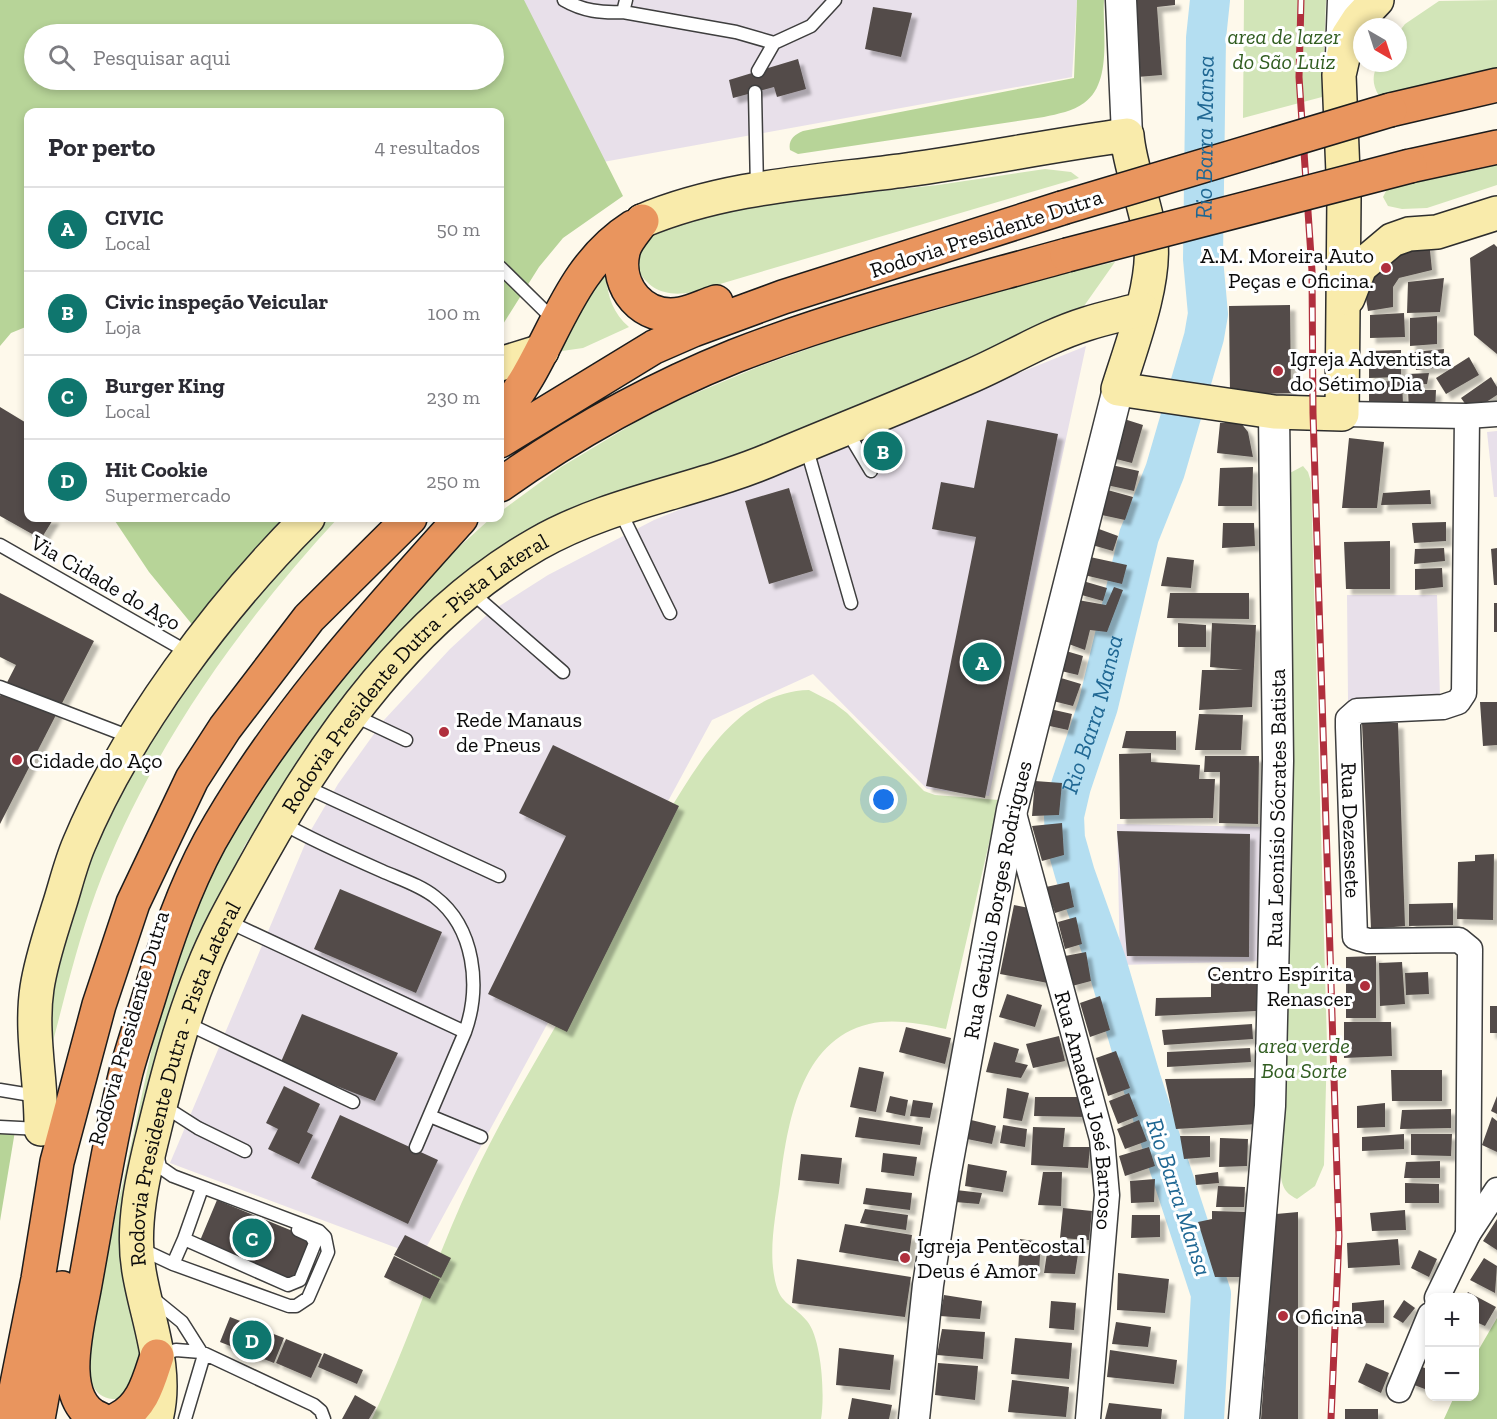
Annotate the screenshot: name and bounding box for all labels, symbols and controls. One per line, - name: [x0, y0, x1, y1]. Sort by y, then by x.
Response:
- north arrow: [1353, 18, 1407, 72]
- park label: area de lazer do São Luiz: [1227, 23, 1341, 75]
- search box: [24, 24, 504, 90]
- icon: search: [45, 41, 78, 74]
- text: Pesquisar aqui: [93, 44, 230, 71]
- water label: Rio Barra Mansa: [1189, 55, 1220, 220]
- text: Por perto: [48, 131, 155, 163]
- text: 4 resultados: [375, 135, 480, 159]
- street label: Rodovia Presidente Dutra: [866, 183, 1106, 284]
- text: CIVIC: [105, 204, 164, 231]
- text: A: [61, 217, 74, 241]
- text: 50 m: [436, 217, 480, 241]
- text: Local: [105, 231, 150, 255]
- place label: A.M. Moreira Auto Peças e Oficina.: [1200, 242, 1374, 294]
- marker: A.M. Moreira Auto Peças e Oficina.: [1379, 261, 1393, 275]
- text: Civic inspeção Veicular: [105, 288, 328, 315]
- text: B: [61, 301, 74, 325]
- text: 100 m: [427, 301, 480, 325]
- text: Loja: [105, 315, 141, 339]
- place label: Igreja Adventista do Sétimo Dia: [1290, 345, 1451, 397]
- marker: Igreja Adventista do Sétimo Dia: [1271, 364, 1285, 378]
- text: Burger King: [105, 372, 225, 399]
- text: C: [61, 385, 74, 409]
- text: 230 m: [427, 385, 480, 409]
- text: Local: [105, 399, 150, 423]
- pin: B: [864, 428, 902, 474]
- text: Hit Cookie: [105, 456, 208, 483]
- text: D: [61, 469, 74, 493]
- text: 250 m: [426, 469, 480, 493]
- text: Supermercado: [105, 483, 231, 507]
- street label: Rodovia Presidente Dutra - Pista Lateral: [276, 527, 553, 818]
- street label: Via Cidade do Aço: [25, 528, 186, 636]
- water label: Rio Barra Mansa: [1055, 632, 1129, 797]
- pin: A: [962, 640, 1002, 684]
- street label: Rua Leonísio Sócrates Batista: [1261, 668, 1292, 948]
- place label: Rede Manaus de Pneus: [456, 706, 582, 758]
- marker: Rede Manaus de Pneus: [437, 725, 451, 739]
- place label: Cidade do Aço: [29, 747, 163, 774]
- marker: Cidade do Aço: [10, 753, 24, 767]
- street label: Rua Getúlio Borges Rodrigues: [957, 758, 1038, 1042]
- street label: Rua Dezessete: [1335, 762, 1367, 899]
- your location: [869, 785, 898, 814]
- street label: Rodovia Presidente Dutra - Pista Lateral: [123, 896, 247, 1268]
- street label: Rodovia Presidente Dutra: [82, 907, 175, 1149]
- place label: Centro Espírita Renascer: [1207, 960, 1353, 1012]
- marker: Centro Espírita Renascer: [1358, 979, 1372, 993]
- street label: Rua Amadeu José Barroso: [1049, 988, 1120, 1231]
- park label: area verde Boa Sorte: [1258, 1032, 1350, 1084]
- water label: Rio Barra Mansa: [1140, 1114, 1219, 1279]
- pin: C: [232, 1216, 272, 1260]
- place label: Igreja Pentecostal Deus é Amor: [917, 1232, 1086, 1284]
- marker: Igreja Pentecostal Deus é Amor: [898, 1251, 912, 1265]
- map controls: [1425, 1293, 1479, 1401]
- button: +: [1425, 1293, 1479, 1347]
- place label: Oficina: [1295, 1303, 1363, 1330]
- marker: Oficina: [1276, 1309, 1290, 1323]
- pin: D: [232, 1318, 272, 1362]
- button: −: [1425, 1347, 1479, 1401]

